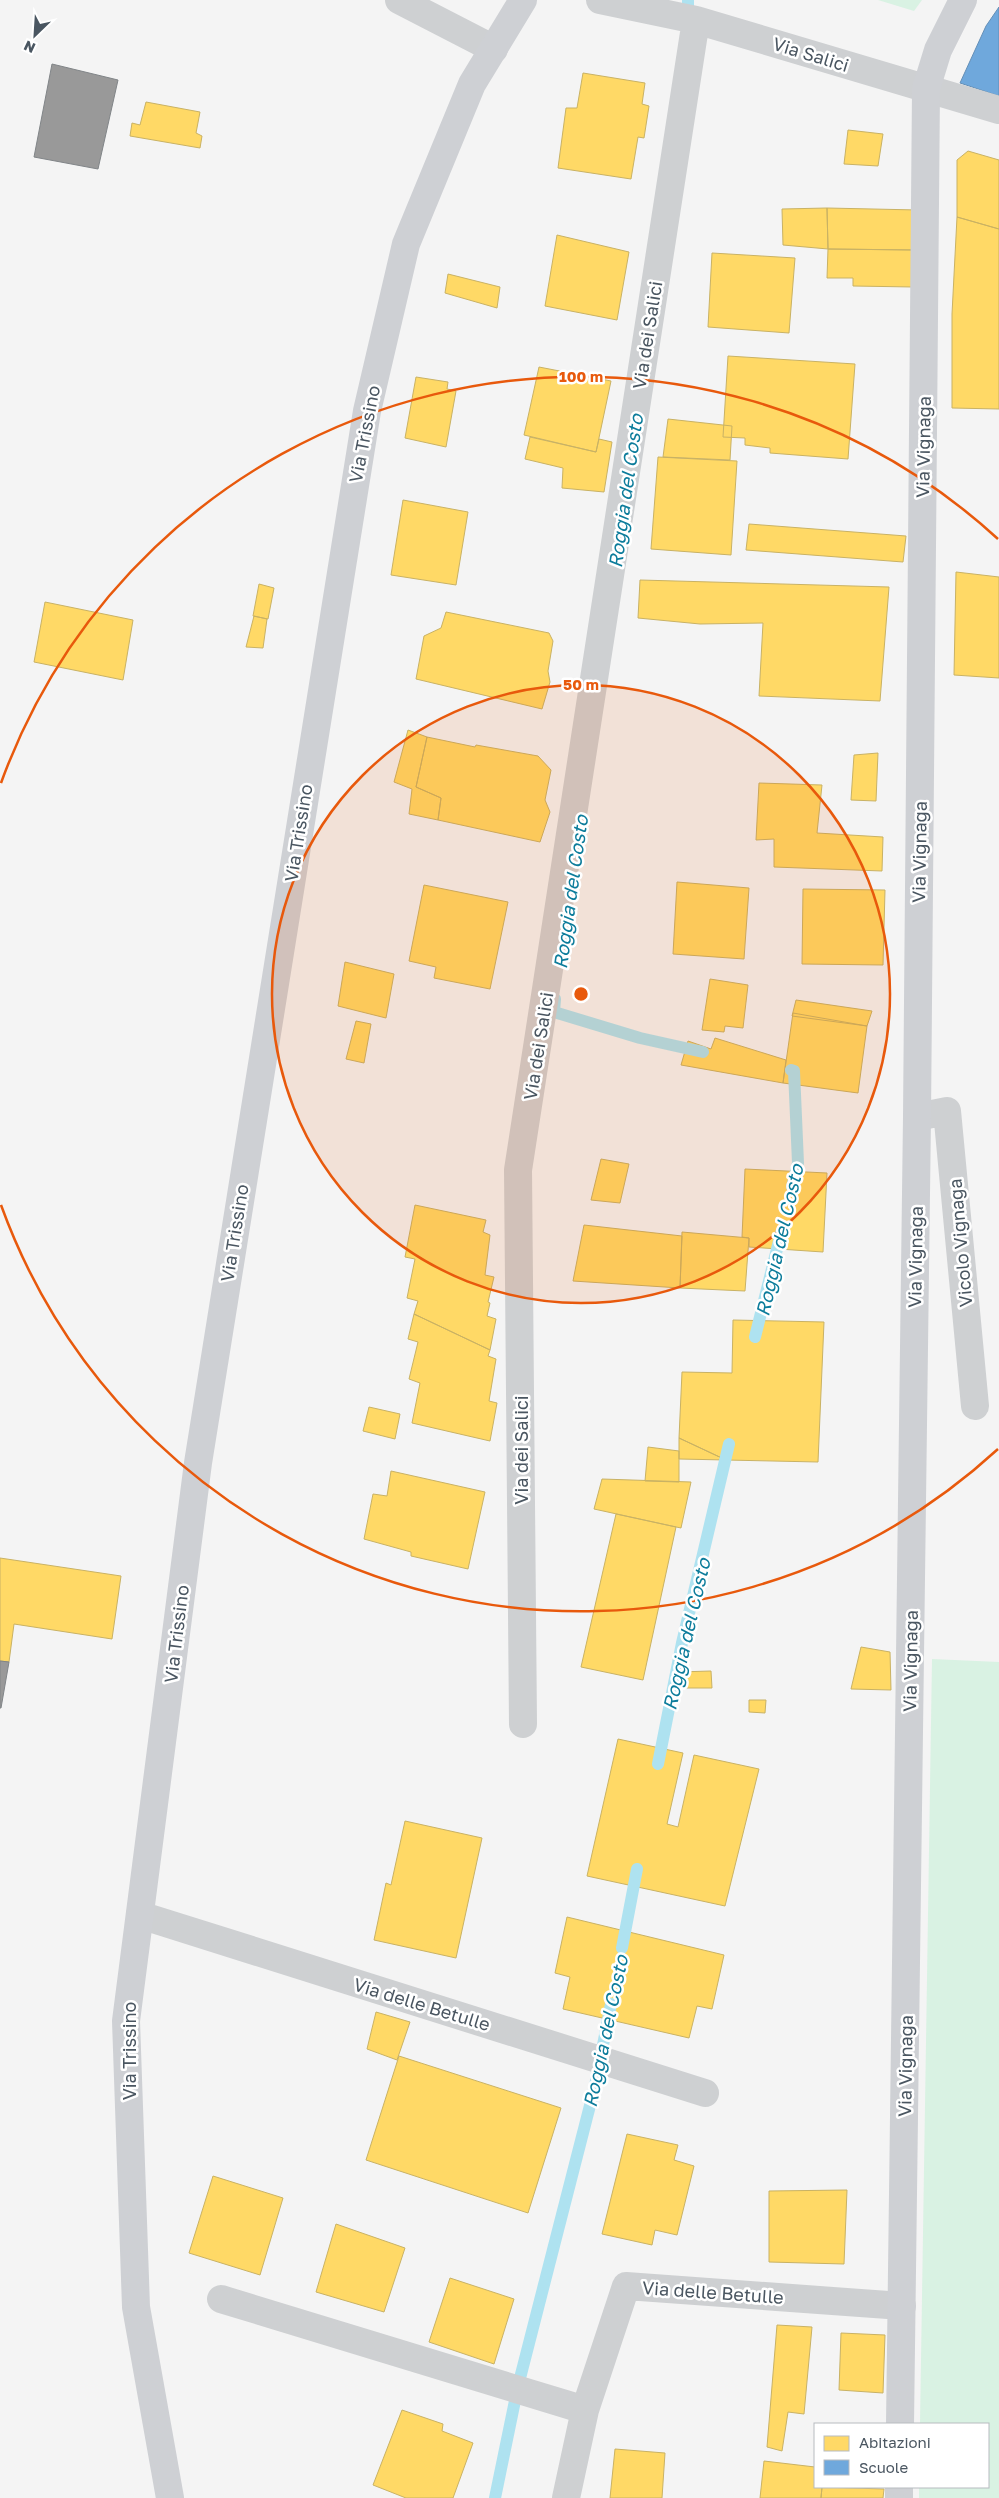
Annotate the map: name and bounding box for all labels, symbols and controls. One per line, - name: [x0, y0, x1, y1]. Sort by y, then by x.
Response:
- north arrow: [10, 10, 60, 60]
- street label: Via Salici: [770, 32, 852, 76]
- text: N: [21, 37, 38, 57]
- street label: Via dei Salici: [628, 279, 666, 391]
- text: 100 m: [559, 367, 603, 385]
- street label: Via Trissino: [344, 383, 384, 485]
- street label: Via Vignaga: [911, 396, 935, 498]
- water label: Roggia del Costo: [603, 411, 647, 569]
- text: 50 m: [563, 675, 599, 693]
- street label: Via Trissino: [279, 783, 317, 883]
- street label: Via Vignaga: [907, 801, 931, 903]
- water label: Roggia del Costo: [548, 812, 592, 970]
- centre of rings: [572, 985, 590, 1003]
- street label: Via dei Salici: [519, 990, 557, 1102]
- water label: Roggia del Costo: [750, 1160, 808, 1318]
- street label: Vicolo Vignaga: [943, 1178, 977, 1308]
- street label: Via Trissino: [215, 1183, 253, 1283]
- street label: Via Vignaga: [903, 1206, 927, 1308]
- street label: Via dei Salici: [510, 1395, 532, 1505]
- water label: Roggia del Costo: [657, 1554, 715, 1712]
- street label: Via Trissino: [159, 1584, 193, 1684]
- street label: Via Vignaga: [898, 1610, 922, 1712]
- water label: Roggia del Costo: [578, 1951, 633, 2109]
- street label: Via delle Betulle: [351, 1973, 493, 2035]
- street label: Via Trissino: [118, 2002, 140, 2100]
- street label: Via Vignaga: [893, 2015, 917, 2117]
- street label: Via delle Betulle: [642, 2276, 784, 2308]
- legend: [814, 2423, 989, 2488]
- text: Abitazioni: [859, 2433, 931, 2451]
- text: Scuole: [859, 2458, 909, 2476]

